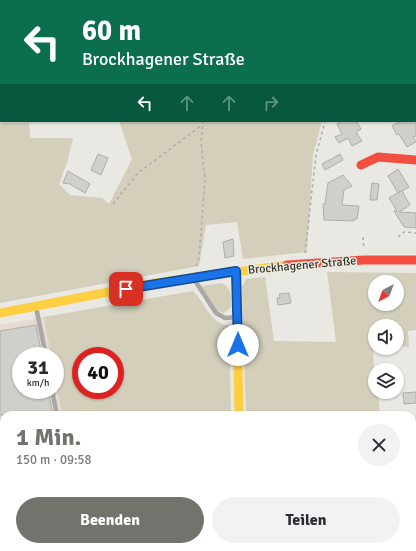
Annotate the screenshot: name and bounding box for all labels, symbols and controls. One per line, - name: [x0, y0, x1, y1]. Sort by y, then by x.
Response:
- text: 60 m: [82, 14, 141, 48]
- icon: left: [16, 16, 68, 68]
- text: Brockhagener Straße: [82, 48, 245, 70]
- icon: left: [134, 92, 156, 114]
- icon: ahead: [176, 92, 198, 114]
- icon: ahead: [218, 92, 240, 114]
- icon: right: [260, 92, 282, 114]
- street label: Brockhagener Straße: [247, 253, 357, 278]
- pin: [109, 272, 143, 306]
- north arrow: [368, 275, 404, 311]
- map controls: [368, 275, 404, 399]
- icon: arrive: [115, 278, 137, 300]
- button: sound: [368, 319, 404, 355]
- position arrow: [217, 324, 259, 366]
- speed limit sign: 40: [72, 347, 124, 399]
- text: 31: [27, 355, 49, 380]
- button: layers: [368, 363, 404, 399]
- text: km/h: [27, 377, 49, 389]
- text: 1 Min.: [16, 422, 81, 452]
- button: close: [358, 424, 400, 466]
- text: 150 m · 09:58: [16, 452, 92, 468]
- button: Beenden: [16, 497, 204, 543]
- button: Teilen: [212, 497, 400, 543]

